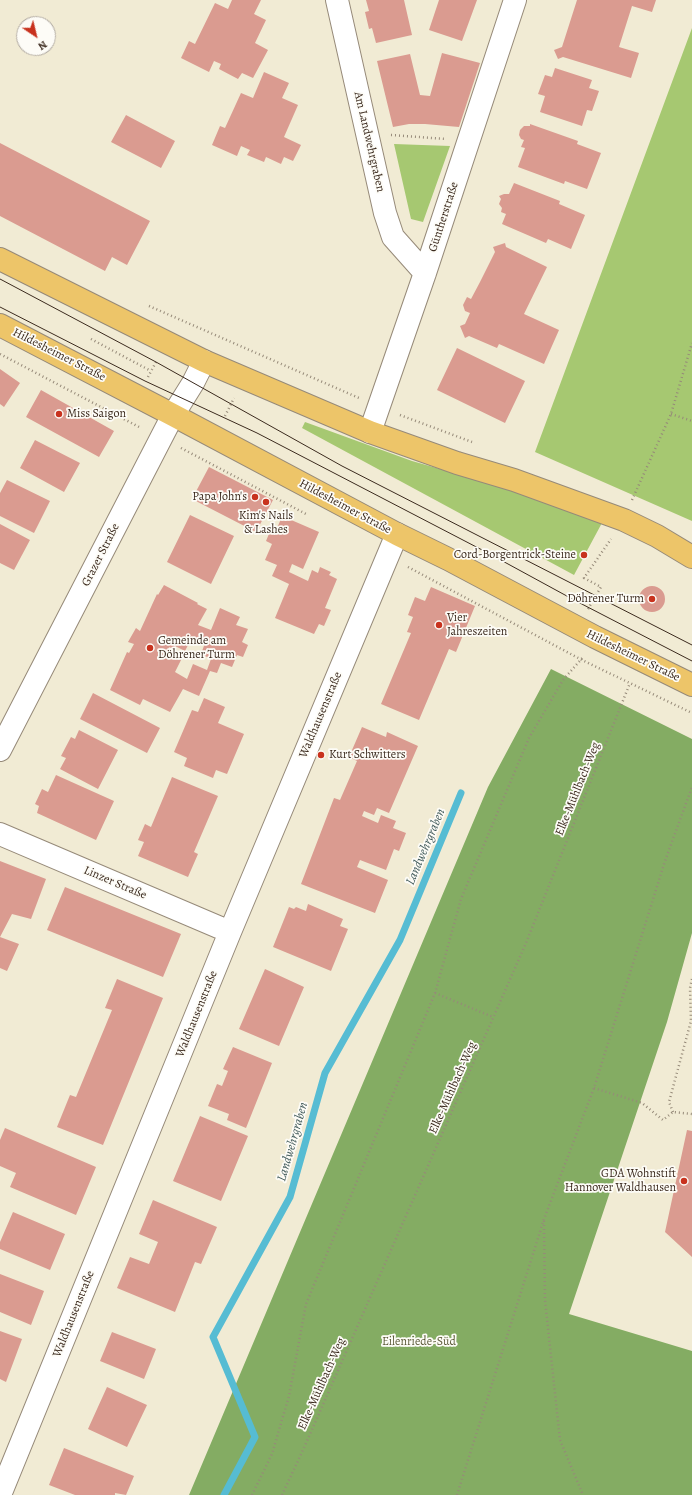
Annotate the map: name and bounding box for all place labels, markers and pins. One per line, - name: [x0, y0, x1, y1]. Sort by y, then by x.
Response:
- place label: Miss Saigon: [67, 407, 126, 421]
- marker: Miss Saigon: [54, 409, 64, 419]
- place label: Papa John's: [192, 490, 247, 504]
- marker: Papa John's: [250, 492, 260, 502]
- marker: Kim's Nails & Lashes: [261, 497, 271, 507]
- place label: Kim's Nails & Lashes: [239, 509, 293, 537]
- place label: Cord-Borgentrick-Steine: [454, 548, 576, 562]
- marker: Cord-Borgentrick-Steine: [579, 550, 589, 560]
- place label: Döhrener Turm: [567, 592, 644, 606]
- marker: Döhrener Turm: [647, 594, 657, 604]
- place label: Vier Jahreszeiten: [447, 611, 507, 639]
- marker: Vier Jahreszeiten: [434, 620, 444, 630]
- place label: Gemeinde am Döhrener Turm: [158, 634, 235, 662]
- marker: Gemeinde am Döhrener Turm: [145, 643, 155, 653]
- place label: Kurt Schwitters: [329, 748, 406, 762]
- marker: Kurt Schwitters: [316, 750, 326, 760]
- place label: GDA Wohnstift Hannover Waldhausen: [565, 1167, 676, 1195]
- marker: GDA Wohnstift Hannover Waldhausen: [679, 1176, 689, 1186]

